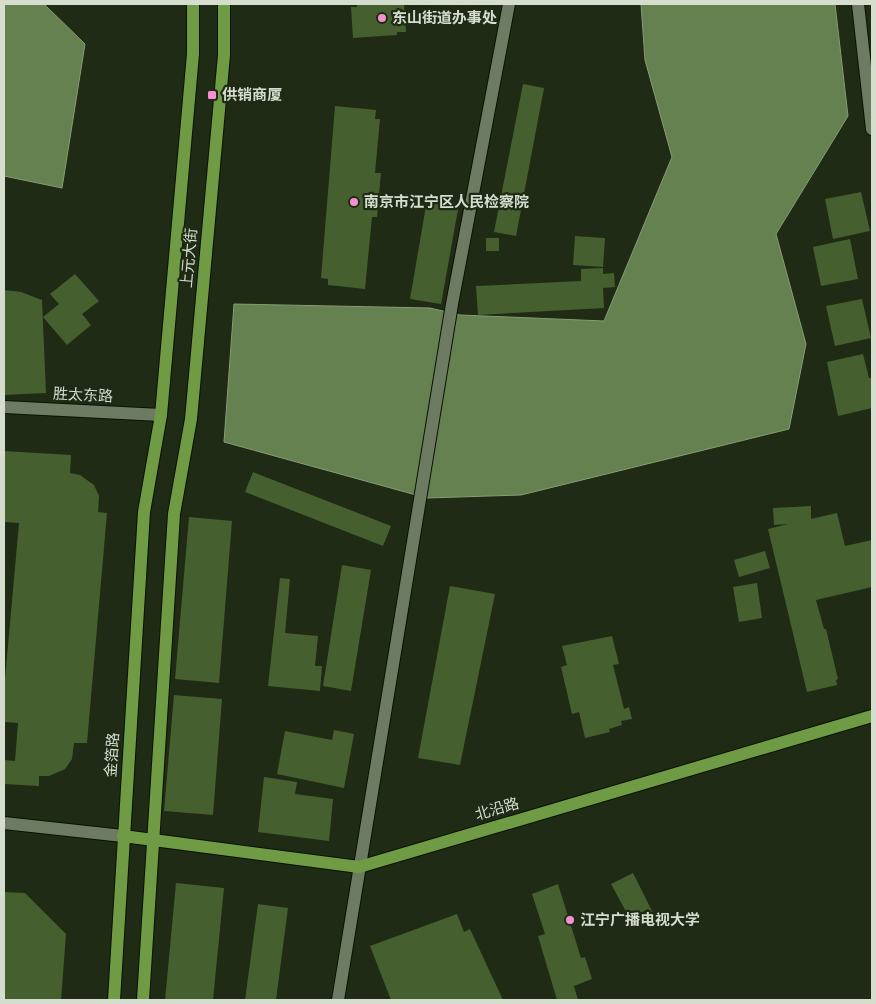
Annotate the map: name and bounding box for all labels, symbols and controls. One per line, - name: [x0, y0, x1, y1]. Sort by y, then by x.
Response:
- place label: 东山街道办事处: [392, 8, 497, 26]
- marker: 东山街道办事处: [376, 12, 388, 24]
- place label: 供销商厦: [222, 85, 282, 103]
- marker: 供销商厦: [206, 89, 218, 101]
- place label: 南京市江宁区人民检察院: [364, 192, 529, 210]
- marker: 南京市江宁区人民检察院: [348, 196, 360, 208]
- street label: 上元大街: [176, 227, 200, 289]
- street label: 胜太东路: [53, 383, 113, 405]
- street label: 金箔路: [100, 732, 122, 778]
- street label: 北沿路: [473, 793, 521, 823]
- place label: 江宁广播电视大学: [580, 910, 700, 928]
- marker: 江宁广播电视大学: [564, 914, 576, 926]

